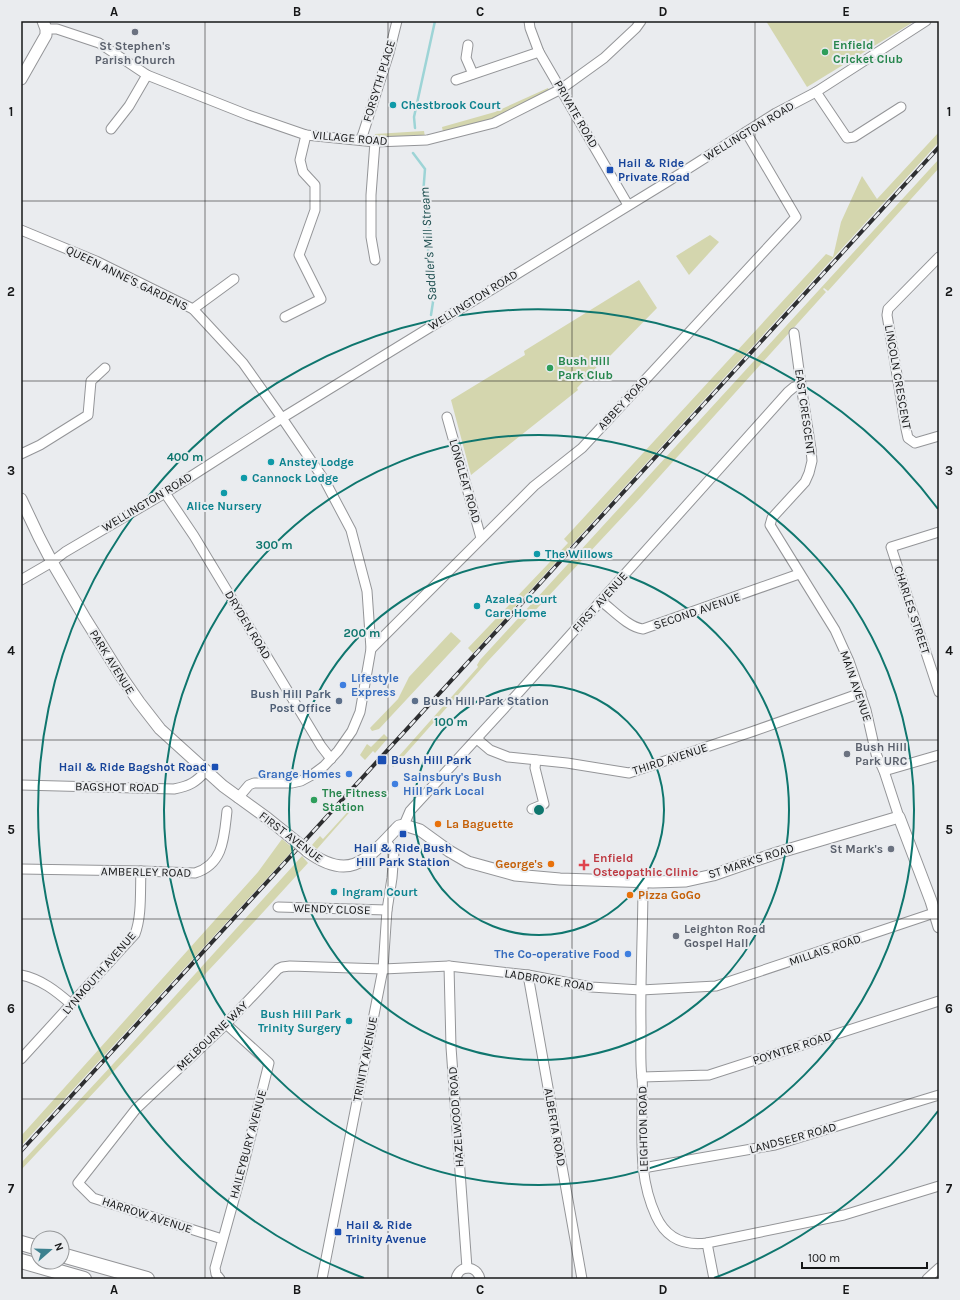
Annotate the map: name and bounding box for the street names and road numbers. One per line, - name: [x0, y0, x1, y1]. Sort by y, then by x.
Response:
- street label: FORSYTH PLACE: [360, 38, 398, 124]
- street label: PRIVATE ROAD: [551, 78, 601, 150]
- street label: WELLINGTON ROAD: [701, 99, 797, 163]
- street label: VILLAGE ROAD: [312, 128, 388, 148]
- street label: QUEEN ANNE'S GARDENS: [64, 242, 190, 314]
- street label: WELLINGTON ROAD: [426, 267, 520, 333]
- street label: LINCOLN CRESCENT: [882, 324, 914, 430]
- street label: EAST CRESCENT: [792, 368, 818, 456]
- street label: ABBEY ROAD: [595, 373, 651, 433]
- street label: LONGLEAT ROAD: [446, 437, 484, 525]
- street label: WELLINGTON ROAD: [99, 470, 195, 534]
- street label: CHARLES STREET: [891, 564, 933, 656]
- street label: FIRST AVENUE: [569, 569, 631, 635]
- street label: DRYDEN ROAD: [222, 588, 274, 662]
- street label: SECOND AVENUE: [652, 590, 742, 632]
- street label: PARK AVENUE: [87, 627, 137, 697]
- street label: MAIN AVENUE: [837, 649, 875, 723]
- street label: THIRD AVENUE: [631, 740, 709, 778]
- street label: BAGSHOT ROAD: [75, 779, 159, 795]
- street label: FIRST AVENUE: [256, 809, 326, 865]
- street label: ST MARK'S ROAD: [706, 840, 796, 881]
- street label: AMBERLEY ROAD: [101, 864, 191, 880]
- street label: WENDY CLOSE: [293, 901, 371, 917]
- street label: LYNMOUTH AVENUE: [59, 929, 139, 1017]
- street label: MILLAIS ROAD: [787, 931, 863, 969]
- street label: LADBROKE ROAD: [504, 966, 595, 994]
- street label: MELBOURNE WAY: [173, 998, 251, 1074]
- street label: TRINITY AVENUE: [350, 1015, 380, 1103]
- street label: POYNTER ROAD: [751, 1029, 833, 1067]
- street label: HAZELWOOD ROAD: [445, 1066, 466, 1168]
- street label: LEIGHTON ROAD: [635, 1086, 651, 1172]
- street label: ALBERTA ROAD: [541, 1087, 569, 1167]
- street label: HAILEYBURY AVENUE: [227, 1088, 269, 1200]
- street label: LANDSEER ROAD: [748, 1120, 838, 1156]
- street label: HARROW AVENUE: [100, 1194, 194, 1236]

